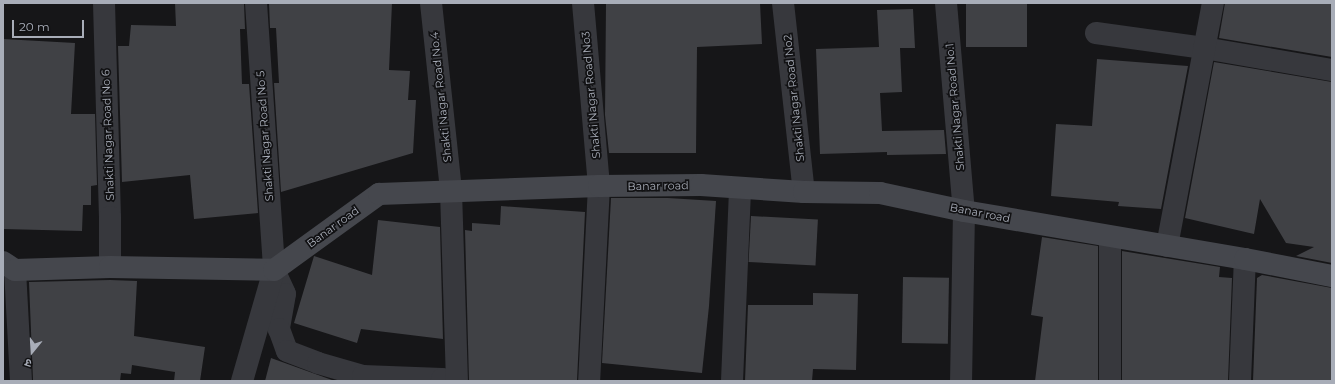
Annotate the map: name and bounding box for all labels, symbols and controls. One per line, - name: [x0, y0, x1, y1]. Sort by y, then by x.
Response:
- scale bar: [14, 12, 86, 38]
- text: 20 m: [19, 19, 50, 34]
- street label: Shakti Nagar Road No.4: [428, 31, 454, 163]
- street label: Shakti Nagar Road No3: [579, 31, 603, 159]
- street label: Shakti Nagar Road No2: [781, 34, 807, 162]
- street label: Shakti Nagar Road No.1: [943, 43, 967, 171]
- street label: Shakti Nagar Road No 6: [99, 69, 117, 201]
- street label: Shakti Nagar Road No 5: [254, 70, 276, 202]
- street label: Banar road: [627, 179, 689, 193]
- street label: Banar road: [949, 201, 1011, 225]
- street label: Banar road: [304, 204, 362, 250]
- north arrow: [12, 332, 52, 372]
- text: उ: [23, 356, 34, 371]

